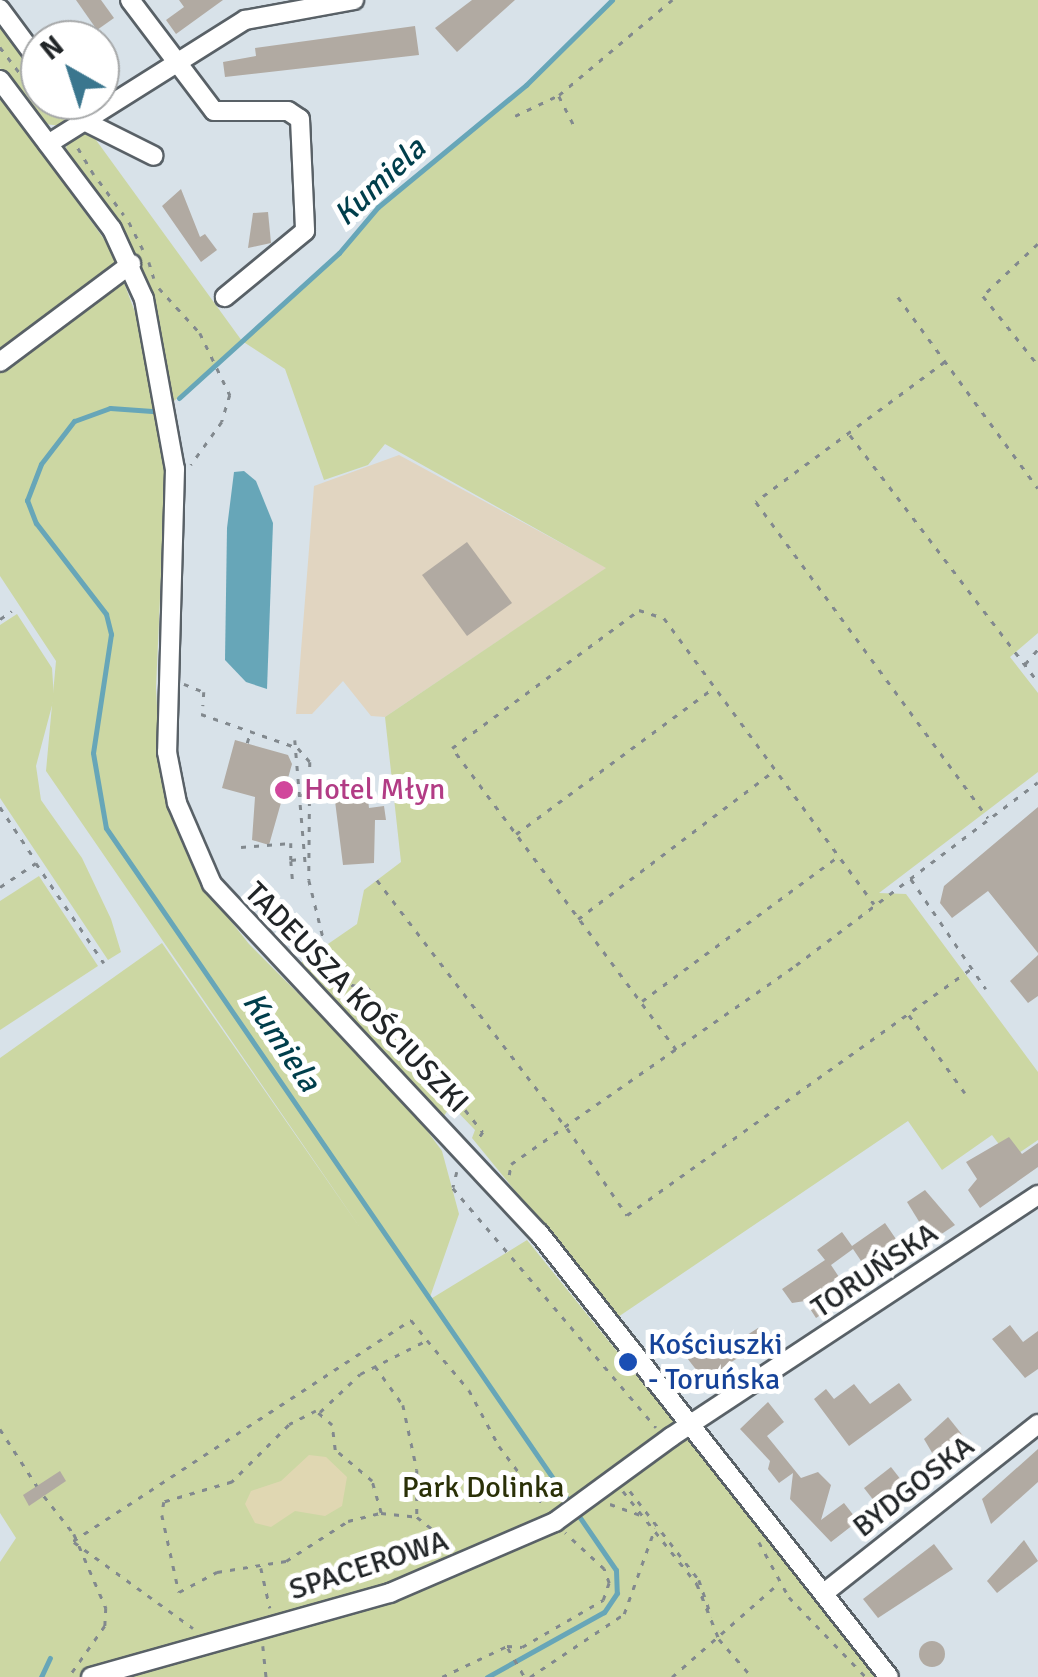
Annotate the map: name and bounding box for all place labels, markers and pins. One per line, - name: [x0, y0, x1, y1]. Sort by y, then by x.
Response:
- place label: Hotel Młyn: [304, 772, 445, 808]
- marker: Hotel Młyn: [273, 779, 295, 801]
- place label: Kościuszki - Toruńska: [648, 1327, 783, 1398]
- marker: Kościuszki - Toruńska: [617, 1351, 639, 1373]

